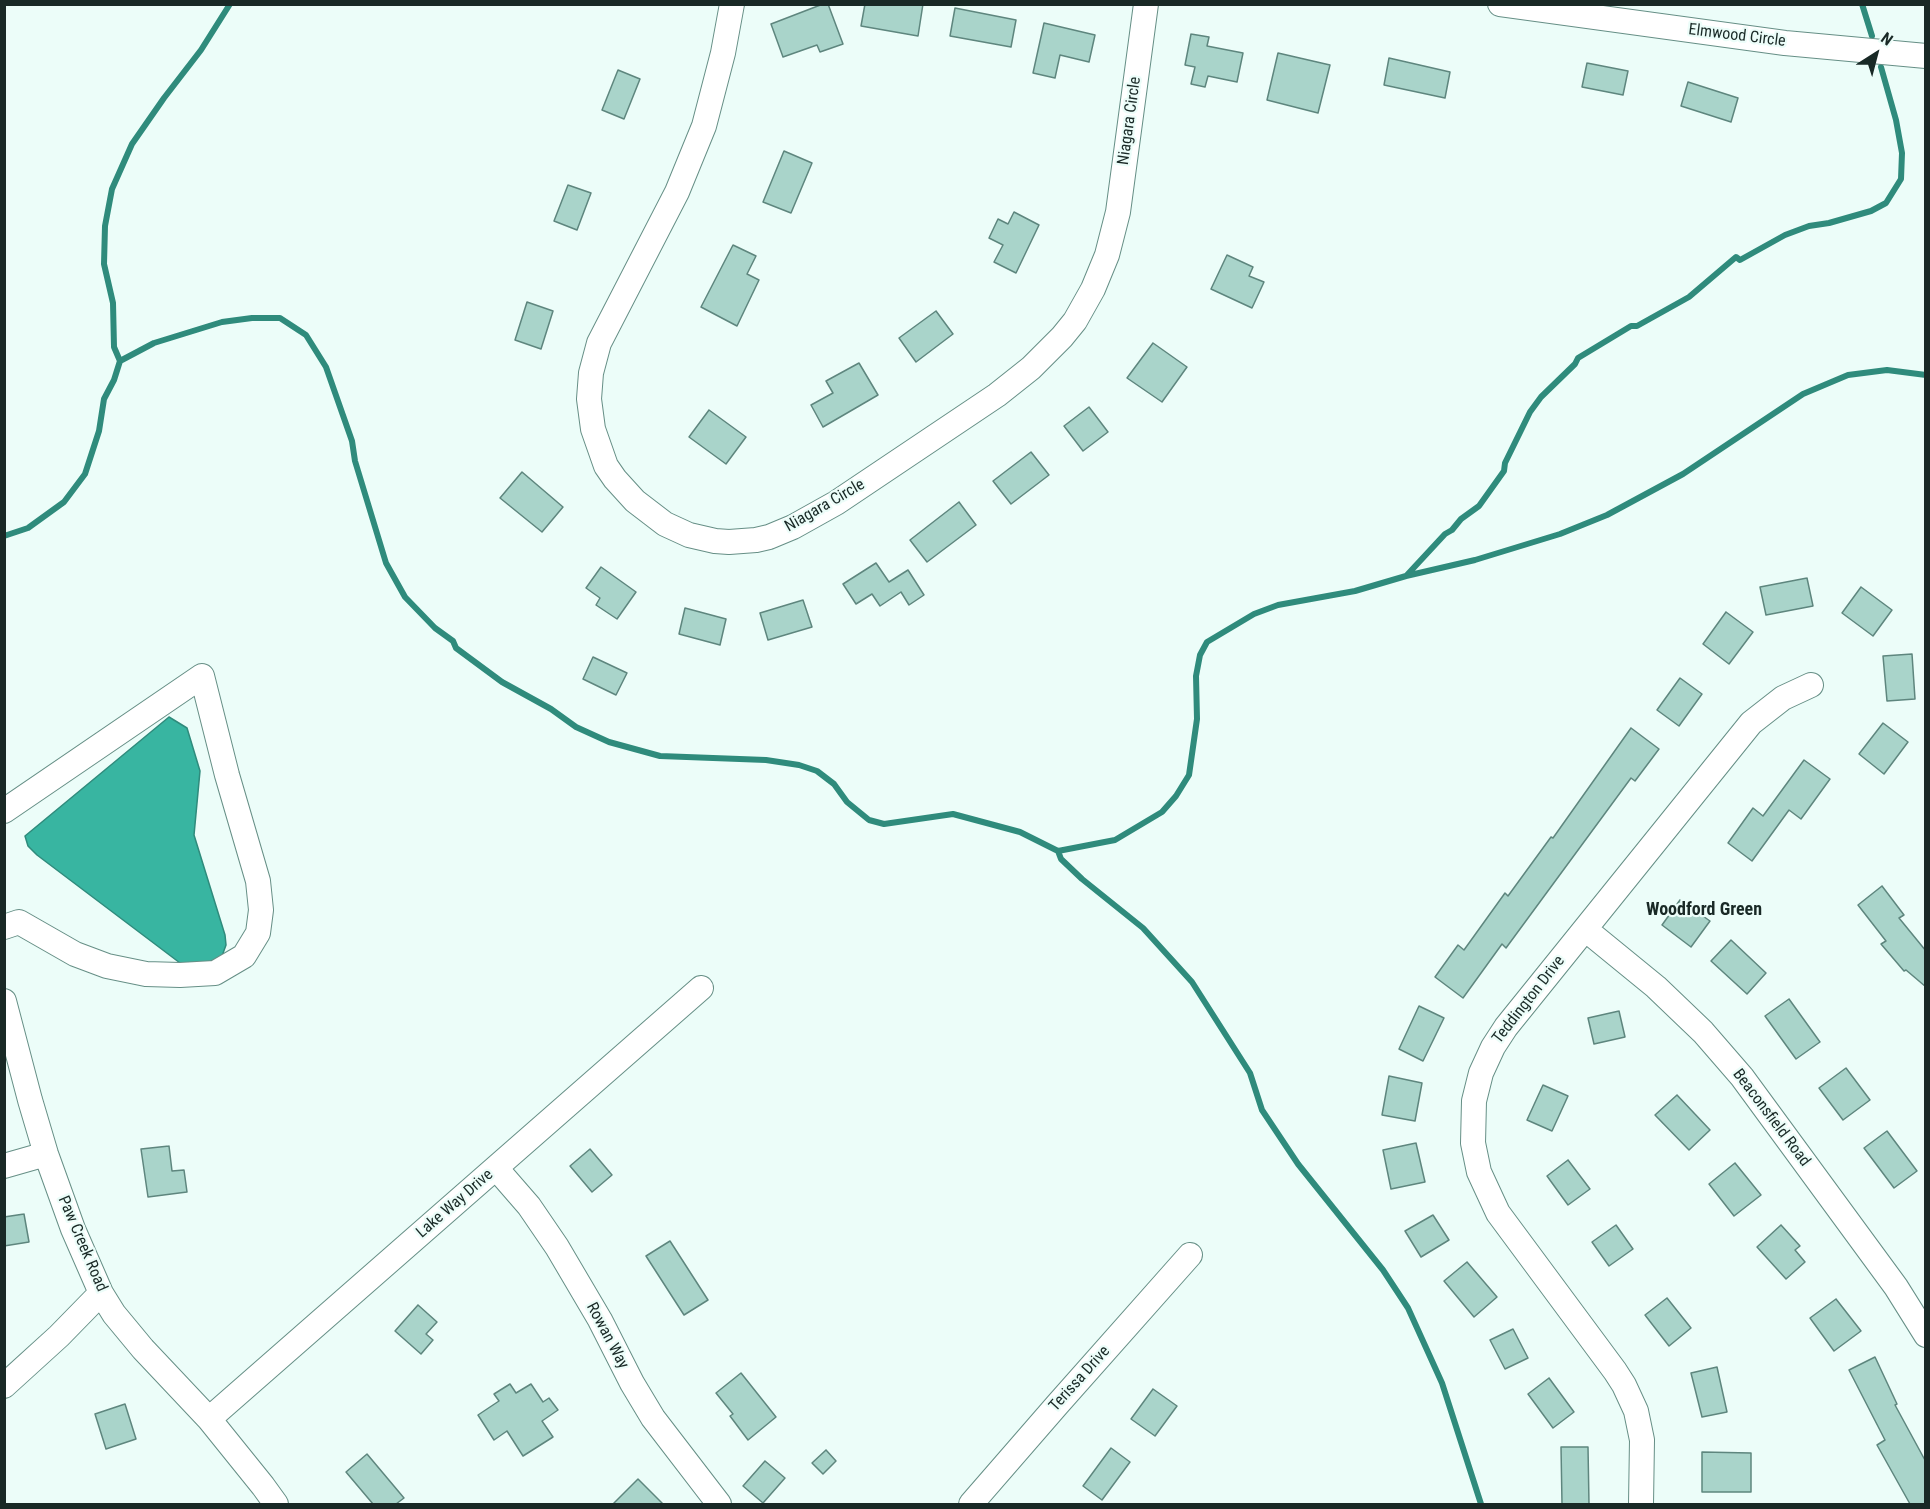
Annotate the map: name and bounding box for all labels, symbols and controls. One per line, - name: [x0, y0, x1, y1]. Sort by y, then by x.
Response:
- street label: Elmwood Circle: [1687, 21, 1787, 51]
- north arrow: [1846, 24, 1906, 84]
- text: N: [1877, 28, 1896, 50]
- street label: Niagara Circle: [1114, 76, 1146, 166]
- street label: Niagara Circle: [782, 476, 868, 536]
- district label: Woodford Green: [1646, 899, 1762, 921]
- street label: Teddington Drive: [1489, 952, 1569, 1048]
- street label: Beaconsfield Road: [1728, 1065, 1814, 1171]
- street label: Lake Way Drive: [413, 1166, 497, 1242]
- street label: Paw Creek Road: [53, 1193, 111, 1295]
- street label: Rowan Way: [582, 1300, 632, 1372]
- street label: Terissa Drive: [1046, 1342, 1114, 1416]

